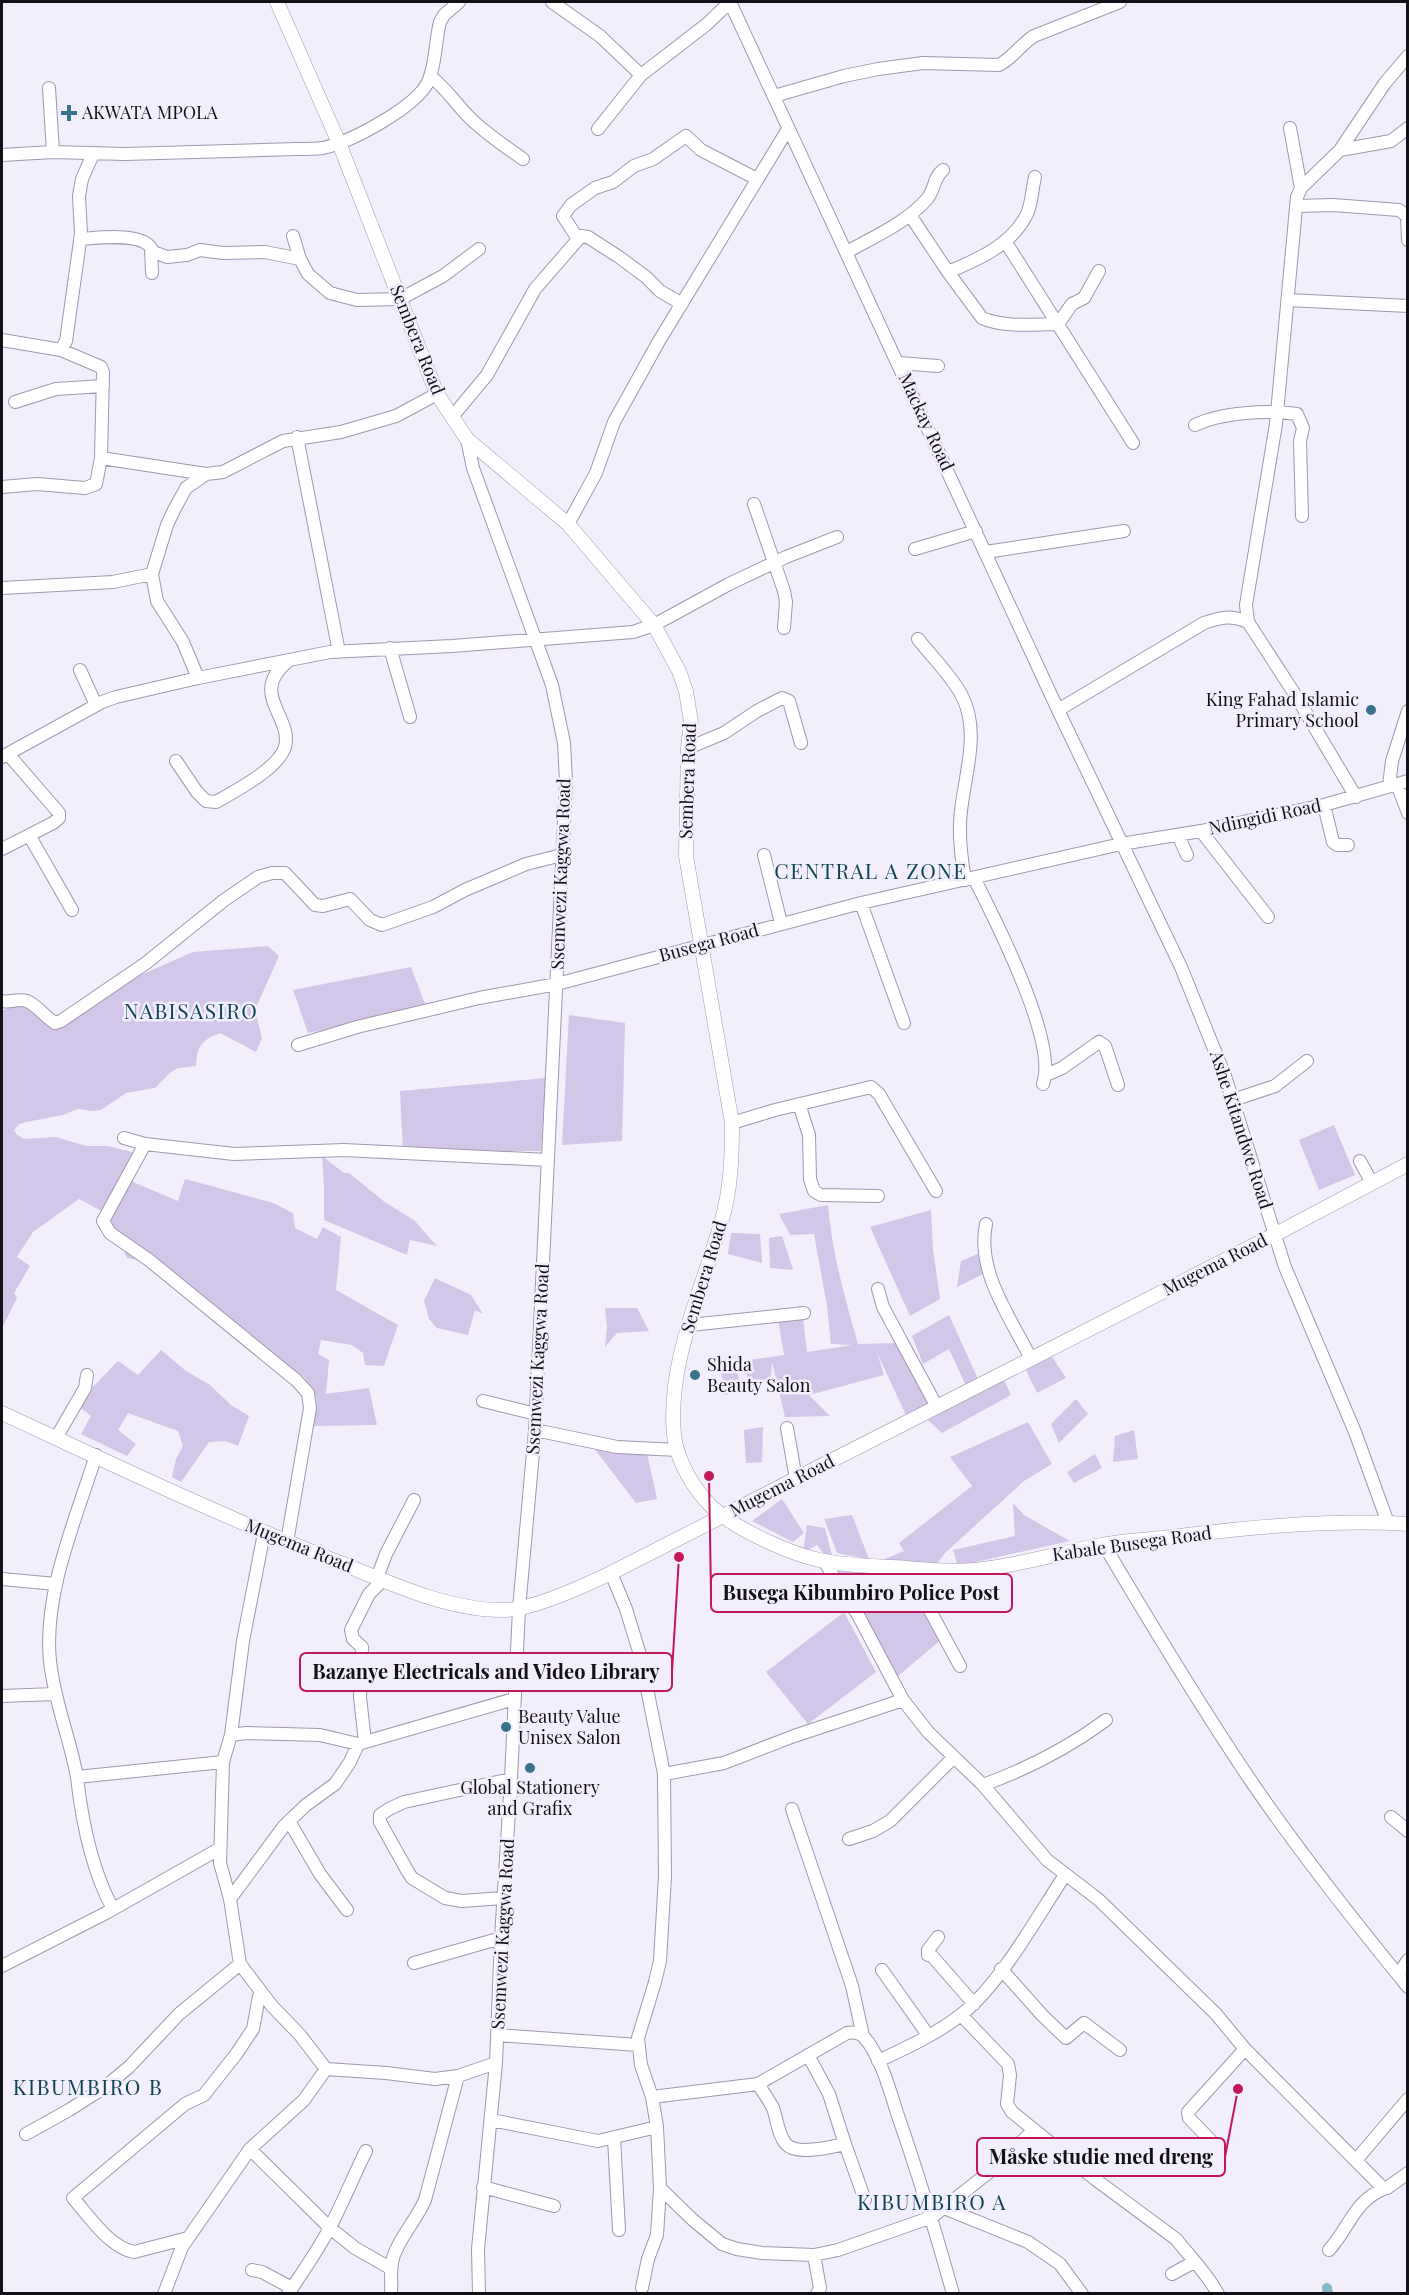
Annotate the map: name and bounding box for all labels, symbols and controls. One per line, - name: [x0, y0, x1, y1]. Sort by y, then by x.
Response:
- place label: AKWATA MPOLA: [81, 100, 219, 124]
- marker: AKWATA MPOLA: [60, 104, 78, 122]
- street label: Sembera Road: [385, 281, 451, 399]
- street label: Mackay Road: [894, 369, 960, 475]
- place label: King Fahad Islamic Primary School: [1206, 687, 1359, 732]
- marker: King Fahad Islamic Primary School: [1364, 703, 1378, 717]
- street label: Sembera Road: [673, 722, 701, 839]
- street label: Ssemwezi Kaggwa Road: [545, 777, 575, 970]
- street label: Ndingidi Road: [1206, 792, 1324, 840]
- district label: CENTRAL A ZONE: [774, 856, 968, 884]
- street label: Busega Road: [656, 917, 762, 967]
- district label: NABISASIRO: [124, 996, 258, 1024]
- street label: Ashe Kitandwe Road: [1205, 1046, 1279, 1213]
- street label: Sembera Road: [675, 1217, 732, 1336]
- street label: Mugema Road: [1158, 1227, 1271, 1301]
- street label: Ssemwezi Kaggwa Road: [520, 1262, 554, 1455]
- place label: Shida Beauty Salon: [707, 1352, 811, 1397]
- marker: Shida Beauty Salon: [688, 1368, 702, 1382]
- street label: Mugema Road: [725, 1448, 838, 1522]
- street label: Mugema Road: [242, 1512, 357, 1578]
- street label: Kabale Busega Road: [1051, 1520, 1214, 1566]
- callout: Busega Kibumbiro Police Post: [711, 1574, 1012, 1612]
- text: Busega Kibumbiro Police Post: [722, 1578, 1001, 1605]
- callout: Bazanye Electricals and Video Library: [300, 1653, 672, 1691]
- text: Bazanye Electricals and Video Library: [312, 1657, 660, 1684]
- place label: Beauty Value Unisex Salon: [518, 1704, 621, 1749]
- marker: Beauty Value Unisex Salon: [499, 1720, 513, 1734]
- marker: Global Stationery and Grafix: [523, 1761, 537, 1775]
- place label: Global Stationery and Grafix: [460, 1775, 600, 1820]
- street label: Ssemwezi Kaggwa Road: [485, 1837, 519, 2030]
- district label: KIBUMBIRO B: [13, 2072, 163, 2100]
- callout: Måske studie med dreng: [977, 2138, 1225, 2176]
- text: Måske studie med dreng: [989, 2142, 1213, 2169]
- district label: KIBUMBIRO A: [857, 2187, 1007, 2215]

